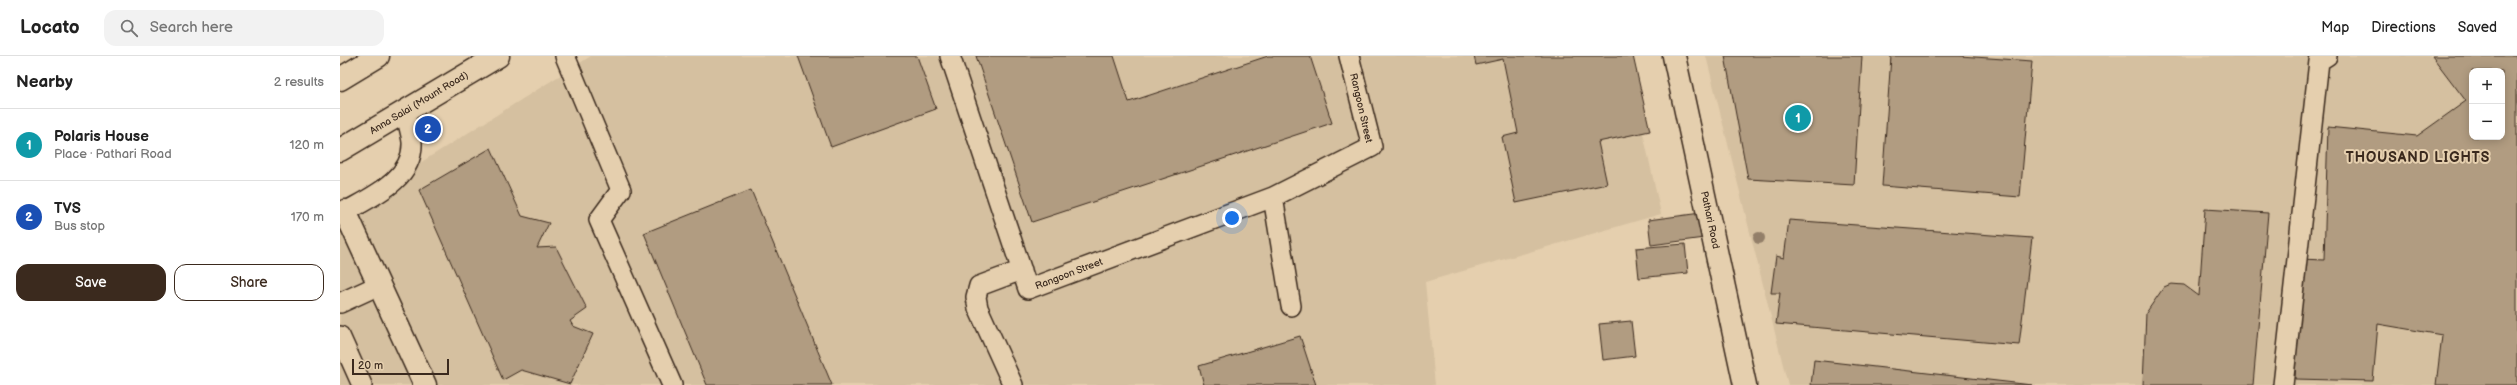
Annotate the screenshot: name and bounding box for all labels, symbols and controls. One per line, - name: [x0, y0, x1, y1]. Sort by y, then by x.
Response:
- search box: [104, 10, 384, 46]
- text: Locato: [20, 16, 80, 39]
- icon: search: [118, 17, 140, 39]
- text: Search here: [150, 18, 233, 37]
- text: Map: [2321, 19, 2349, 36]
- text: Directions: [2371, 19, 2436, 36]
- text: Saved: [2458, 19, 2497, 36]
- map controls: [2469, 68, 2505, 140]
- button: +: [2469, 68, 2505, 104]
- street label: Anna Salai (Mount Road): [368, 69, 471, 137]
- text: Nearby: [16, 72, 73, 92]
- street label: Rangoon Street: [1347, 72, 1375, 144]
- text: 2 results: [274, 74, 324, 90]
- pin: 1: [1785, 103, 1811, 133]
- button: −: [2469, 104, 2505, 140]
- pin: 2: [415, 114, 441, 144]
- text: Polaris House: [54, 127, 149, 146]
- text: 1: [26, 137, 32, 153]
- text: 120 m: [289, 137, 324, 153]
- text: Place · Pathari Road: [54, 146, 172, 162]
- district label: THOUSAND LIGHTS: [2346, 149, 2490, 166]
- street label: Pathari Road: [1698, 190, 1722, 250]
- text: TVS: [54, 199, 81, 218]
- your location: [1222, 208, 1242, 228]
- text: 2: [25, 209, 33, 225]
- text: 170 m: [291, 209, 324, 225]
- text: Bus stop: [54, 218, 105, 234]
- street label: Rangoon Street: [1034, 256, 1104, 292]
- button: Save: [16, 264, 166, 301]
- button: Share: [174, 264, 324, 301]
- scale bar: [352, 357, 449, 376]
- text: 20 m: [358, 359, 383, 372]

